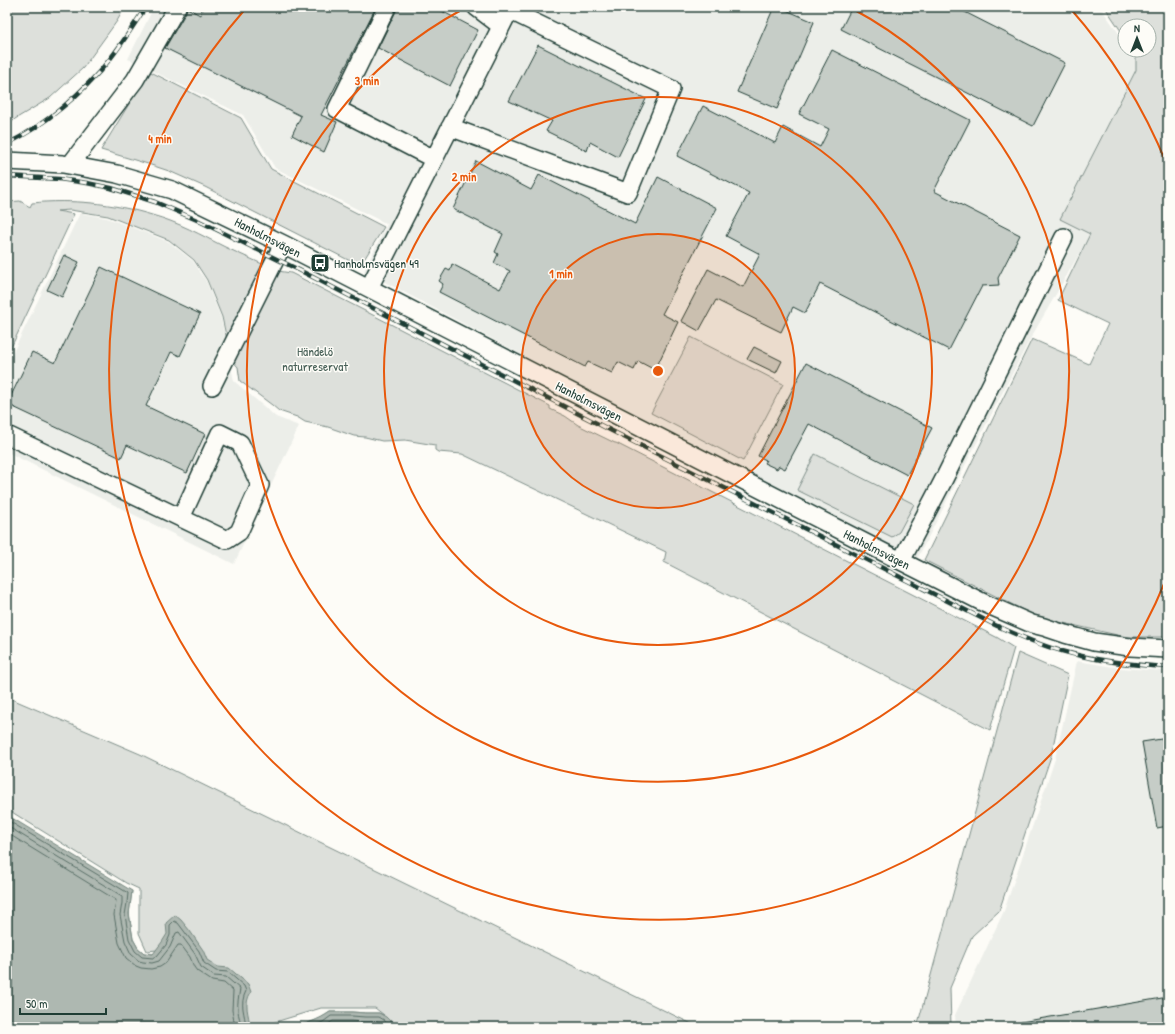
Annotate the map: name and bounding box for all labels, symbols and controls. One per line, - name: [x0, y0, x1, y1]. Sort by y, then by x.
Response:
- north arrow: [1117, 18, 1157, 58]
- text: N: [1134, 21, 1140, 35]
- text: 3 min: [355, 72, 380, 89]
- text: 4 min: [148, 130, 172, 147]
- text: 2 min: [452, 168, 477, 185]
- street label: Hanholmsvägen: [232, 213, 304, 261]
- bus stop icon: Hanholmsvägen 49: [309, 252, 331, 274]
- place label: Hanholmsvägen 49: [334, 254, 419, 272]
- text: 1 min: [549, 265, 573, 282]
- park label: Händelö naturreservat: [282, 342, 348, 375]
- centre of rings: [651, 364, 665, 378]
- street label: Hanholmsvägen: [553, 377, 625, 425]
- street label: Hanholmsvägen: [841, 525, 913, 573]
- scale bar: [20, 990, 106, 1016]
- text: 50 m: [26, 995, 47, 1012]

